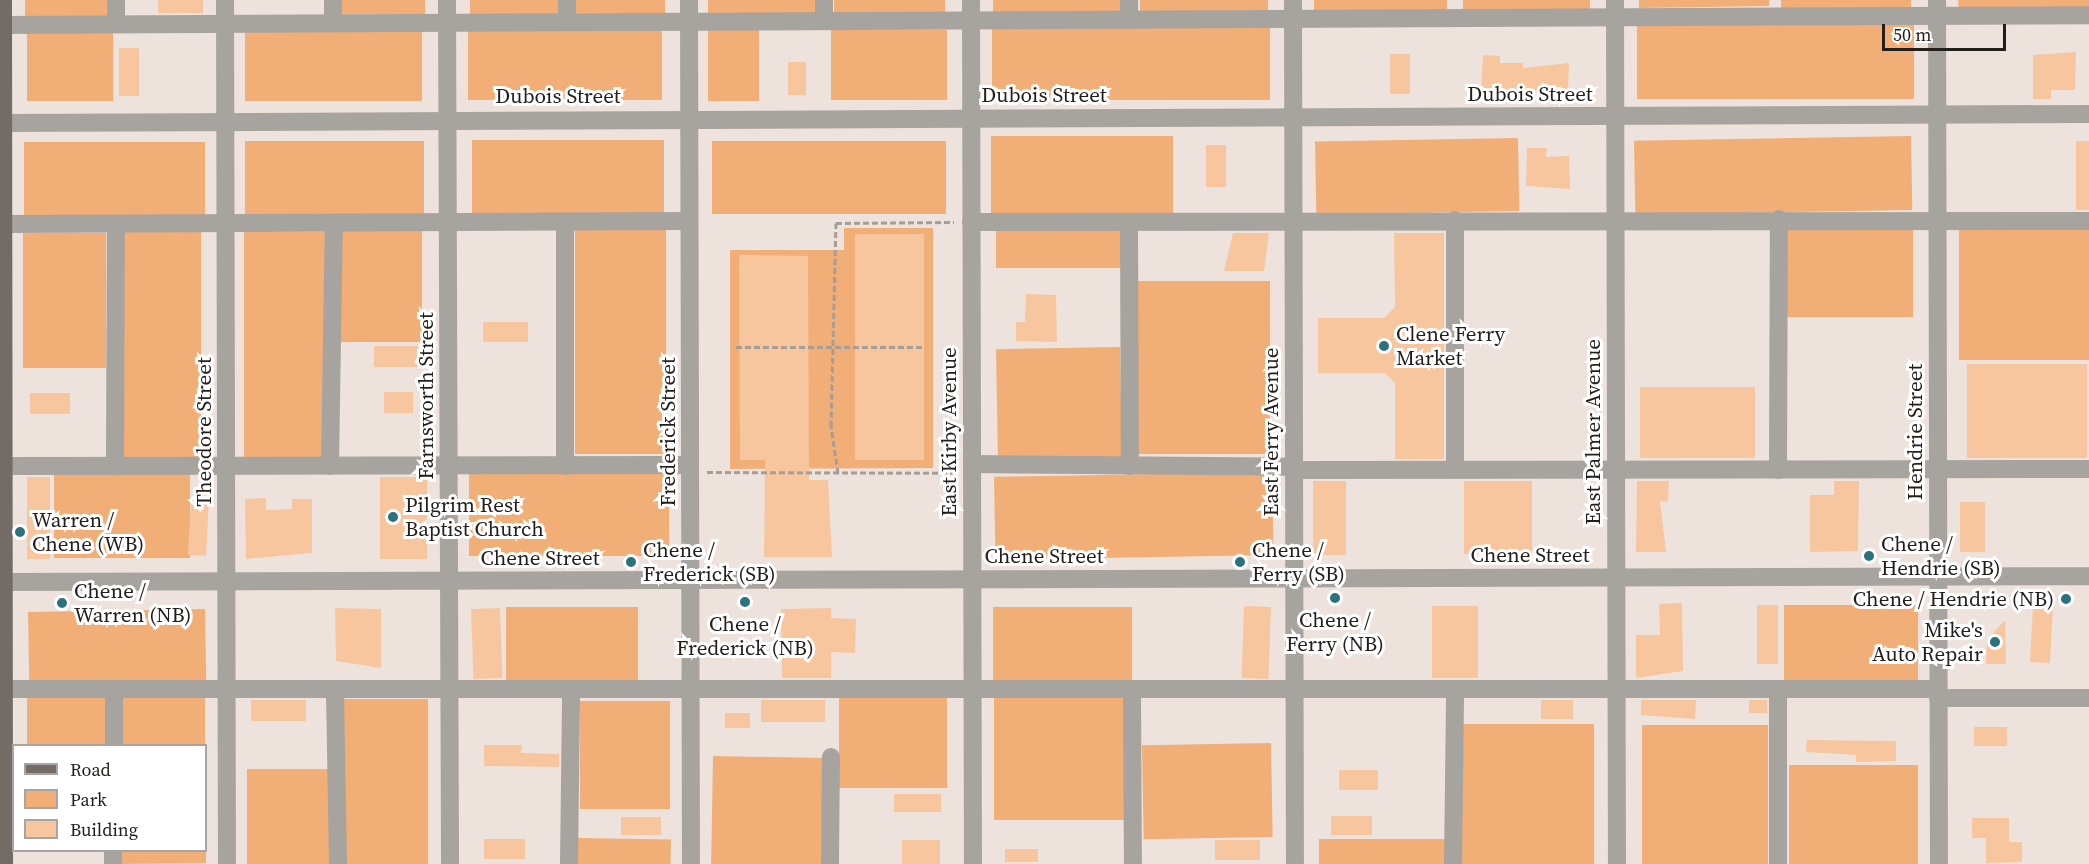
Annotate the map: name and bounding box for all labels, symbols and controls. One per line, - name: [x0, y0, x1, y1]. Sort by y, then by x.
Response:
- scale bar: [1885, 12, 2010, 50]
- text: 50 m: [1893, 22, 1931, 47]
- street label: Dubois Street: [1467, 81, 1593, 107]
- street label: Dubois Street: [981, 82, 1107, 108]
- street label: Dubois Street: [495, 83, 621, 109]
- street label: Farnsworth Street: [413, 312, 439, 480]
- place label: Clene Ferry Market: [1396, 321, 1505, 371]
- marker: Clene Ferry Market: [1377, 339, 1391, 353]
- street label: East Palmer Avenue: [1580, 339, 1606, 525]
- street label: East Kirby Avenue: [936, 347, 962, 517]
- street label: East Ferry Avenue: [1258, 348, 1284, 516]
- street label: Theodore Street: [191, 357, 217, 507]
- street label: Frederick Street: [655, 357, 681, 507]
- street label: Hendrie Street: [1902, 364, 1928, 500]
- place label: Pilgrim Rest Baptist Church: [405, 492, 544, 542]
- place label: Warren / Chene (WB): [32, 507, 144, 557]
- marker: Pilgrim Rest Baptist Church: [386, 510, 400, 524]
- marker: Warren / Chene (WB): [13, 525, 27, 539]
- place label: Chene / Hendrie (SB): [1881, 531, 2001, 581]
- place label: Chene / Frederick (SB): [643, 537, 776, 587]
- place label: Chene / Ferry (SB): [1252, 537, 1345, 587]
- street label: Chene Street: [1470, 542, 1590, 568]
- street label: Chene Street: [984, 543, 1104, 569]
- street label: Chene Street: [480, 545, 600, 571]
- marker: Chene / Hendrie (SB): [1862, 549, 1876, 563]
- marker: Chene / Frederick (SB): [624, 555, 638, 569]
- marker: Chene / Ferry (SB): [1233, 555, 1247, 569]
- place label: Chene / Warren (NB): [74, 578, 191, 628]
- place label: Chene / Hendrie (NB): [1853, 586, 2054, 612]
- marker: Chene / Ferry (NB): [1328, 591, 1342, 605]
- marker: Chene / Hendrie (NB): [2059, 592, 2073, 606]
- marker: Chene / Frederick (NB): [738, 595, 752, 609]
- marker: Chene / Warren (NB): [55, 596, 69, 610]
- place label: Chene / Ferry (NB): [1286, 607, 1384, 657]
- place label: Chene / Frederick (NB): [676, 611, 814, 661]
- place label: Mike's Auto Repair: [1872, 617, 1983, 667]
- marker: Mike's Auto Repair: [1988, 635, 2002, 649]
- legend: [12, 744, 207, 852]
- text: Road: [70, 757, 111, 782]
- text: Park: [70, 787, 107, 812]
- text: Building: [70, 817, 138, 842]

